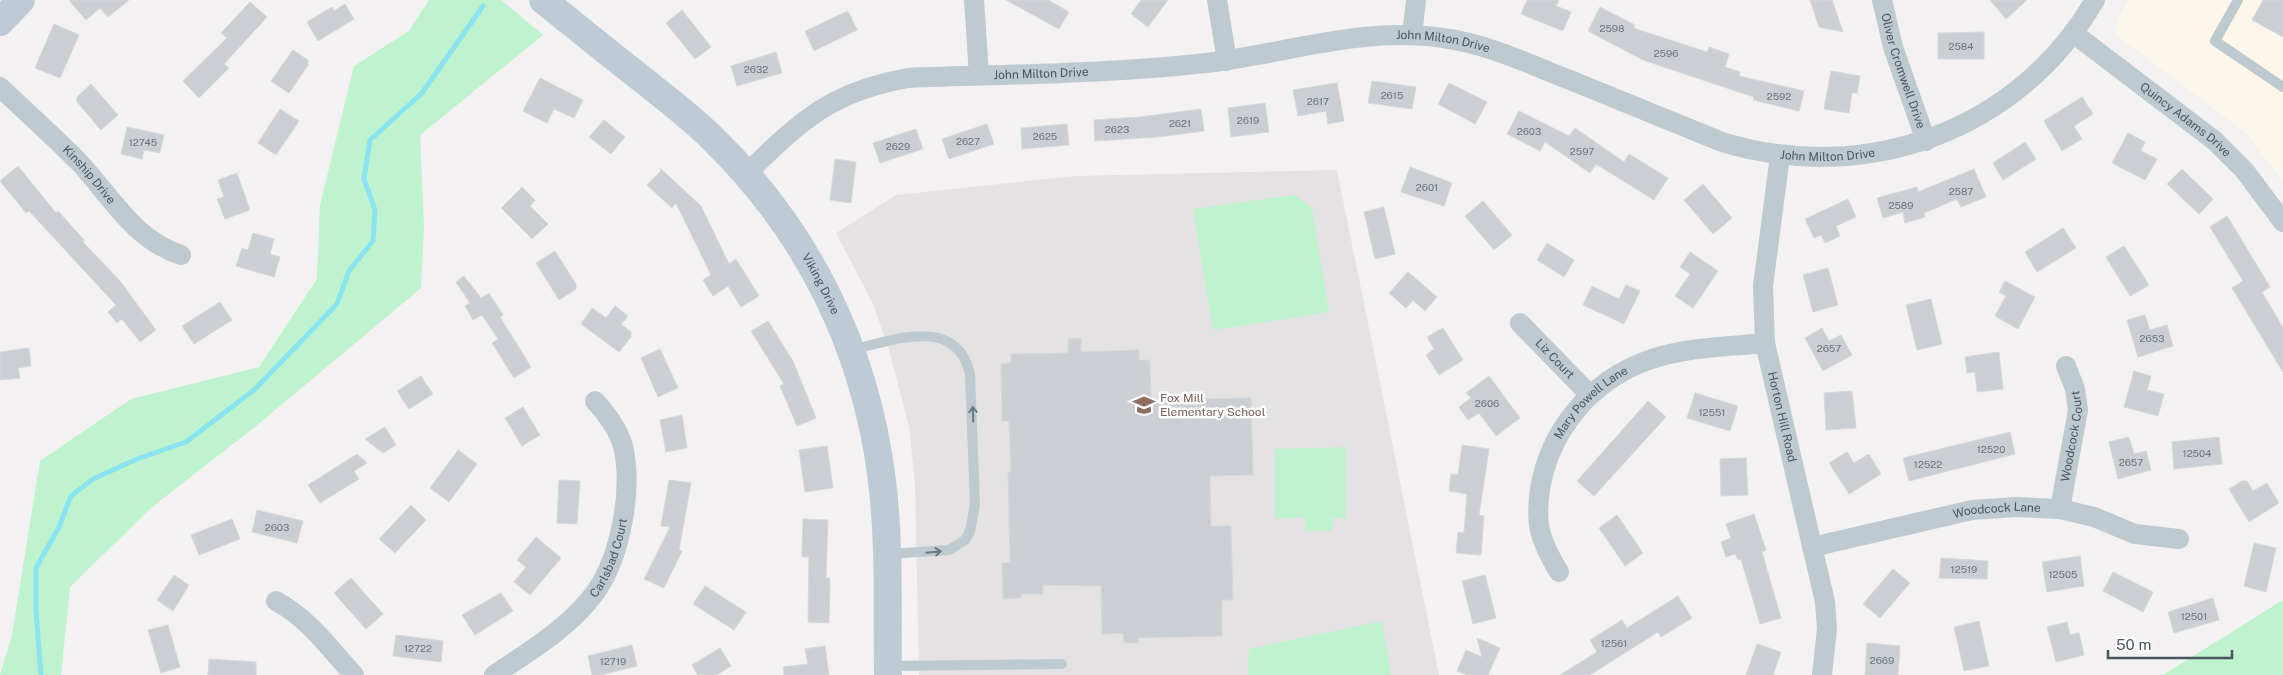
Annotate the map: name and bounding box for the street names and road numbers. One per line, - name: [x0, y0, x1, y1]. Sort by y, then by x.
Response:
- street label: Oliver Cromwell Drive: [1878, 12, 1928, 131]
- street label: John Milton Drive: [1396, 28, 1492, 56]
- street label: John Milton Drive: [993, 65, 1089, 82]
- street label: Quincy Adams Drive: [2137, 79, 2234, 160]
- street label: Kinship Drive: [60, 143, 118, 207]
- street label: John Milton Drive: [1779, 146, 1876, 164]
- street label: Viking Drive: [799, 251, 842, 317]
- street label: Liz Court: [1532, 336, 1577, 382]
- street label: Mary Powell Lane: [1551, 363, 1630, 442]
- street label: Horton Hill Road: [1765, 370, 1799, 463]
- street label: Woodcock Court: [2058, 389, 2086, 483]
- street label: Woodcock Lane: [1952, 500, 2041, 521]
- street label: Carlsbad Court: [587, 517, 630, 600]

